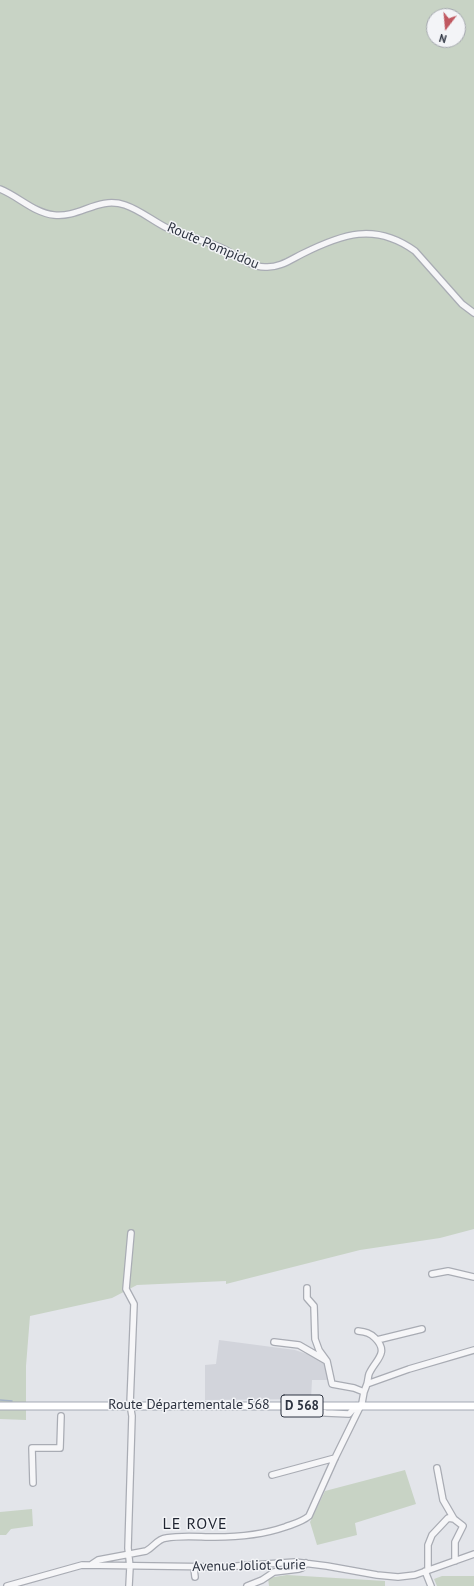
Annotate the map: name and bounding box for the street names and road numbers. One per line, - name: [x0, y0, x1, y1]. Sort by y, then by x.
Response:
- street label: Route Pompidou: [164, 219, 262, 273]
- road number: D 568: [281, 1395, 323, 1417]
- street label: Route Départementale 568: [108, 1397, 270, 1413]
- street label: Avenue Joliot Curie: [192, 1557, 306, 1575]

